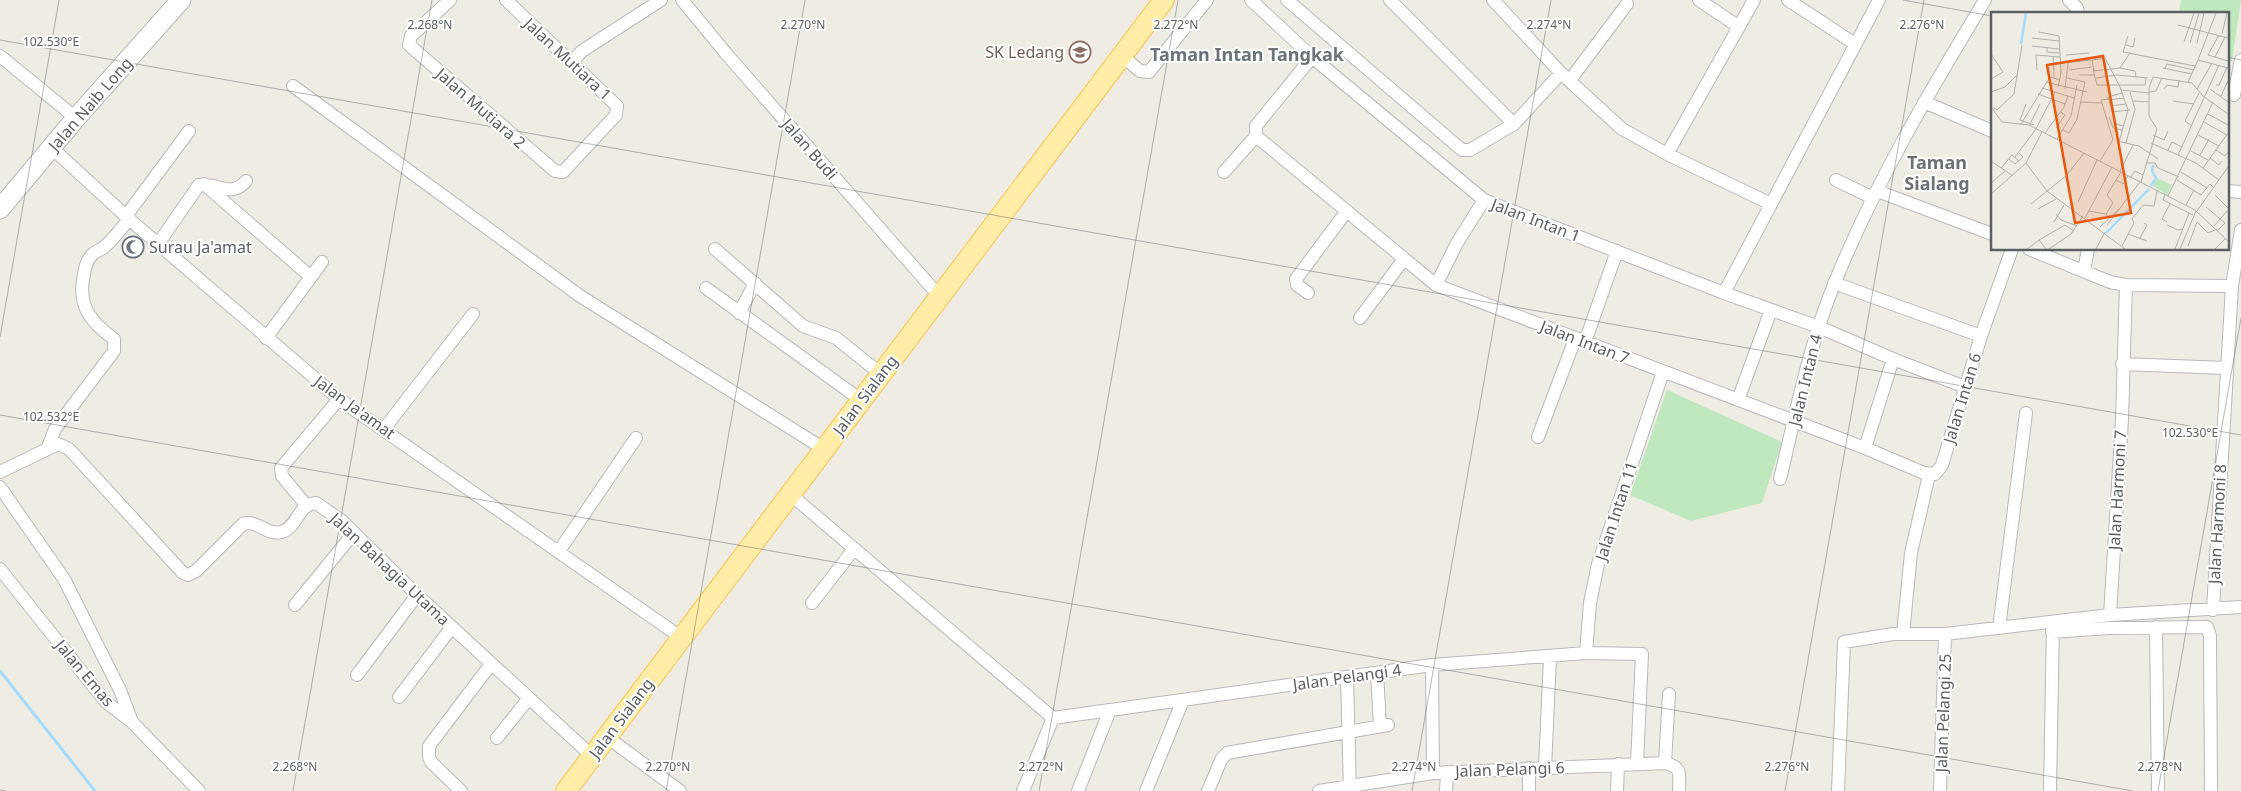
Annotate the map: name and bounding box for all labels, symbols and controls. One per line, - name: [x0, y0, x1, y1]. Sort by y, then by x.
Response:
- street label: Jalan Mutiara 1: [518, 11, 617, 105]
- inset map: [1991, 12, 2228, 250]
- text: 2.268°N: [408, 16, 452, 33]
- text: 2.270°N: [781, 16, 825, 33]
- text: 2.272°N: [1154, 16, 1198, 33]
- text: 2.274°N: [1527, 16, 1571, 33]
- text: 2.276°N: [1900, 16, 1944, 33]
- text: 102.530°E: [23, 33, 79, 50]
- school or university icon: SK Ledang: [1068, 40, 1092, 64]
- place label: SK Ledang: [985, 41, 1064, 63]
- district label: Taman Intan Tangkak: [1150, 42, 1345, 66]
- street label: Jalan Naib Long: [42, 52, 137, 157]
- street label: Jalan Mutiara 2: [430, 62, 531, 153]
- street label: Jalan Budi: [776, 112, 843, 184]
- district label: Taman Sialang: [1904, 150, 1970, 195]
- street label: Jalan Intan 1: [1486, 192, 1584, 247]
- mosque icon: Surau Ja'amat: [121, 235, 145, 259]
- place label: Surau Ja'amat: [149, 236, 252, 258]
- street label: Jalan Intan 7: [1535, 314, 1633, 369]
- street label: Jalan Intan 4: [1783, 332, 1827, 430]
- street label: Jalan Sialang: [826, 350, 902, 441]
- street label: Jalan Intan 6: [1937, 350, 1986, 448]
- street label: Jalan Ja'amat: [308, 369, 400, 444]
- text: 102.532°E: [23, 408, 79, 425]
- text: 102.530°E: [2162, 424, 2218, 441]
- street label: Jalan Harmoni 7: [2103, 430, 2131, 552]
- street label: Jalan Intan 11: [1589, 459, 1642, 565]
- street label: Jalan Harmoni 8: [2203, 464, 2231, 586]
- street label: Jalan Bahagia Utama: [324, 506, 455, 630]
- street label: Jalan Emas: [49, 633, 119, 711]
- street label: Jalan Pelangi 25: [1930, 653, 1956, 775]
- street label: Jalan Pelangi 4: [1289, 658, 1403, 696]
- street label: Jalan Sialang: [582, 673, 658, 764]
- street label: Jalan Pelangi 6: [1453, 756, 1565, 782]
- text: 2.268°N: [273, 758, 317, 775]
- text: 2.270°N: [646, 758, 690, 775]
- text: 2.272°N: [1019, 758, 1063, 775]
- text: 2.274°N: [1392, 758, 1436, 775]
- text: 2.276°N: [1765, 758, 1809, 775]
- text: 2.278°N: [2138, 758, 2182, 775]

